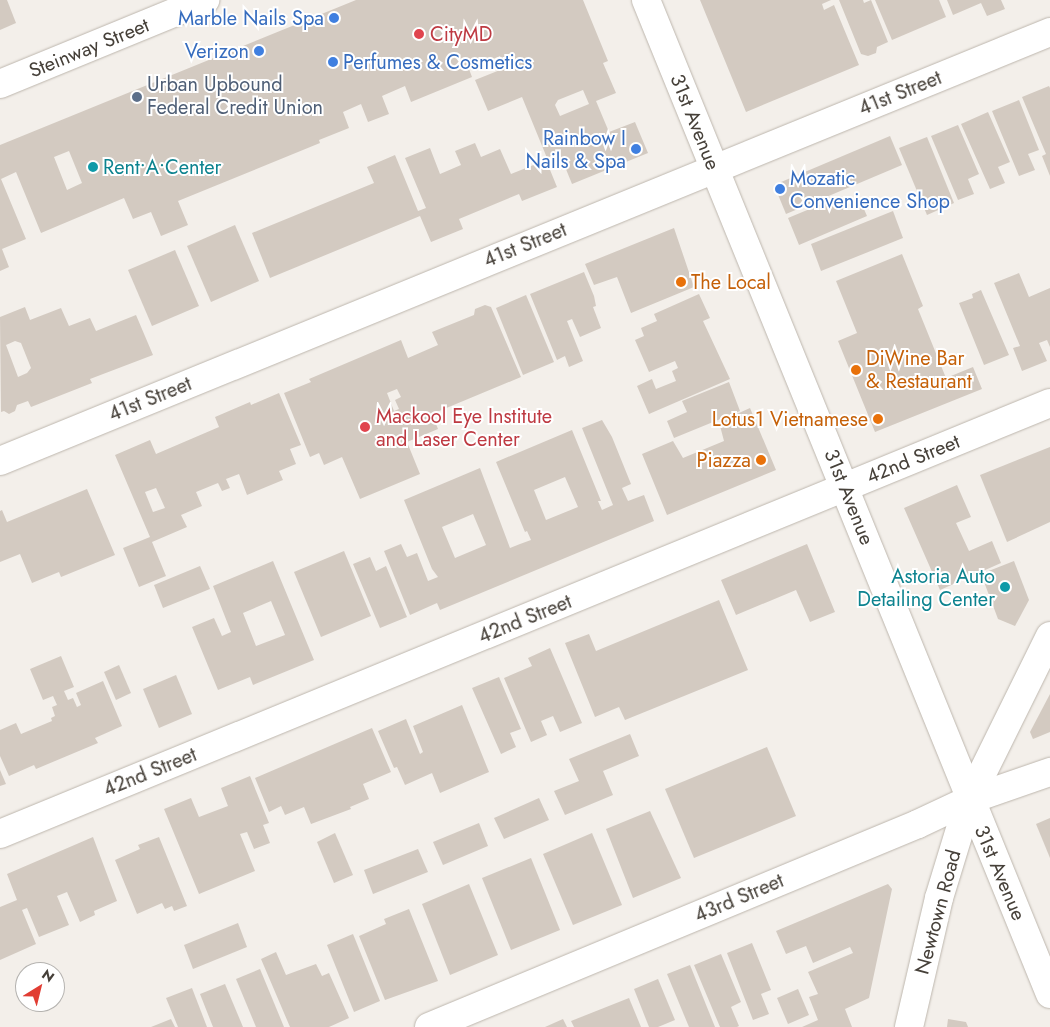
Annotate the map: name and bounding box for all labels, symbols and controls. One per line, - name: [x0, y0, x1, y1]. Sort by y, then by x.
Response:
- place label: Marble Nails Spa: [178, 6, 324, 30]
- marker: Marble Nails Spa: [328, 12, 340, 24]
- street label: Steinway Street: [25, 13, 153, 83]
- place label: CityMD: [430, 22, 492, 46]
- marker: CityMD: [412, 27, 426, 41]
- place label: Verizon: [185, 39, 249, 63]
- marker: Verizon: [253, 45, 265, 57]
- place label: Perfumes & Cosmetics: [343, 50, 532, 74]
- marker: Perfumes & Cosmetics: [327, 56, 339, 68]
- street label: 41st Street: [855, 66, 945, 120]
- street label: 31st Avenue: [665, 71, 725, 173]
- place label: Urban Upbound Federal Credit Union: [147, 73, 323, 120]
- marker: Urban Upbound Federal Credit Union: [131, 91, 143, 103]
- place label: Rainbow I Nails & Spa: [526, 126, 626, 173]
- marker: Rainbow I Nails & Spa: [630, 143, 642, 155]
- place label: Rent•A•Center: [103, 155, 221, 179]
- marker: Rent•A•Center: [87, 161, 99, 173]
- place label: Mozatic Convenience Shop: [790, 166, 950, 213]
- marker: Mozatic Convenience Shop: [774, 183, 786, 195]
- street label: 41st Street: [480, 218, 570, 272]
- place label: The Local: [691, 270, 771, 294]
- marker: The Local: [675, 276, 687, 288]
- place label: DiWine Bar & Restaurant: [866, 346, 972, 393]
- marker: DiWine Bar & Restaurant: [850, 364, 862, 376]
- street label: 41st Street: [105, 372, 195, 426]
- place label: Mackool Eye Institute and Laser Center: [376, 404, 552, 451]
- place label: Lotus1 Vietnamese: [712, 407, 868, 431]
- marker: Lotus1 Vietnamese: [872, 413, 884, 425]
- marker: Mackool Eye Institute and Laser Center: [358, 420, 372, 434]
- street label: 42nd Street: [863, 429, 963, 489]
- street label: 31st Avenue: [819, 446, 879, 548]
- place label: Piazza: [697, 448, 751, 472]
- marker: Piazza: [755, 454, 767, 466]
- place label: Astoria Auto Detailing Center: [857, 564, 995, 611]
- marker: Astoria Auto Detailing Center: [999, 581, 1011, 593]
- street label: 42nd Street: [475, 589, 575, 649]
- street label: 42nd Street: [100, 742, 200, 802]
- street label: 31st Avenue: [969, 822, 1031, 924]
- street label: Newtown Road: [910, 847, 966, 977]
- street label: 43rd Street: [691, 868, 787, 928]
- north arrow: [15, 962, 65, 1012]
- text: N: [38, 964, 59, 987]

